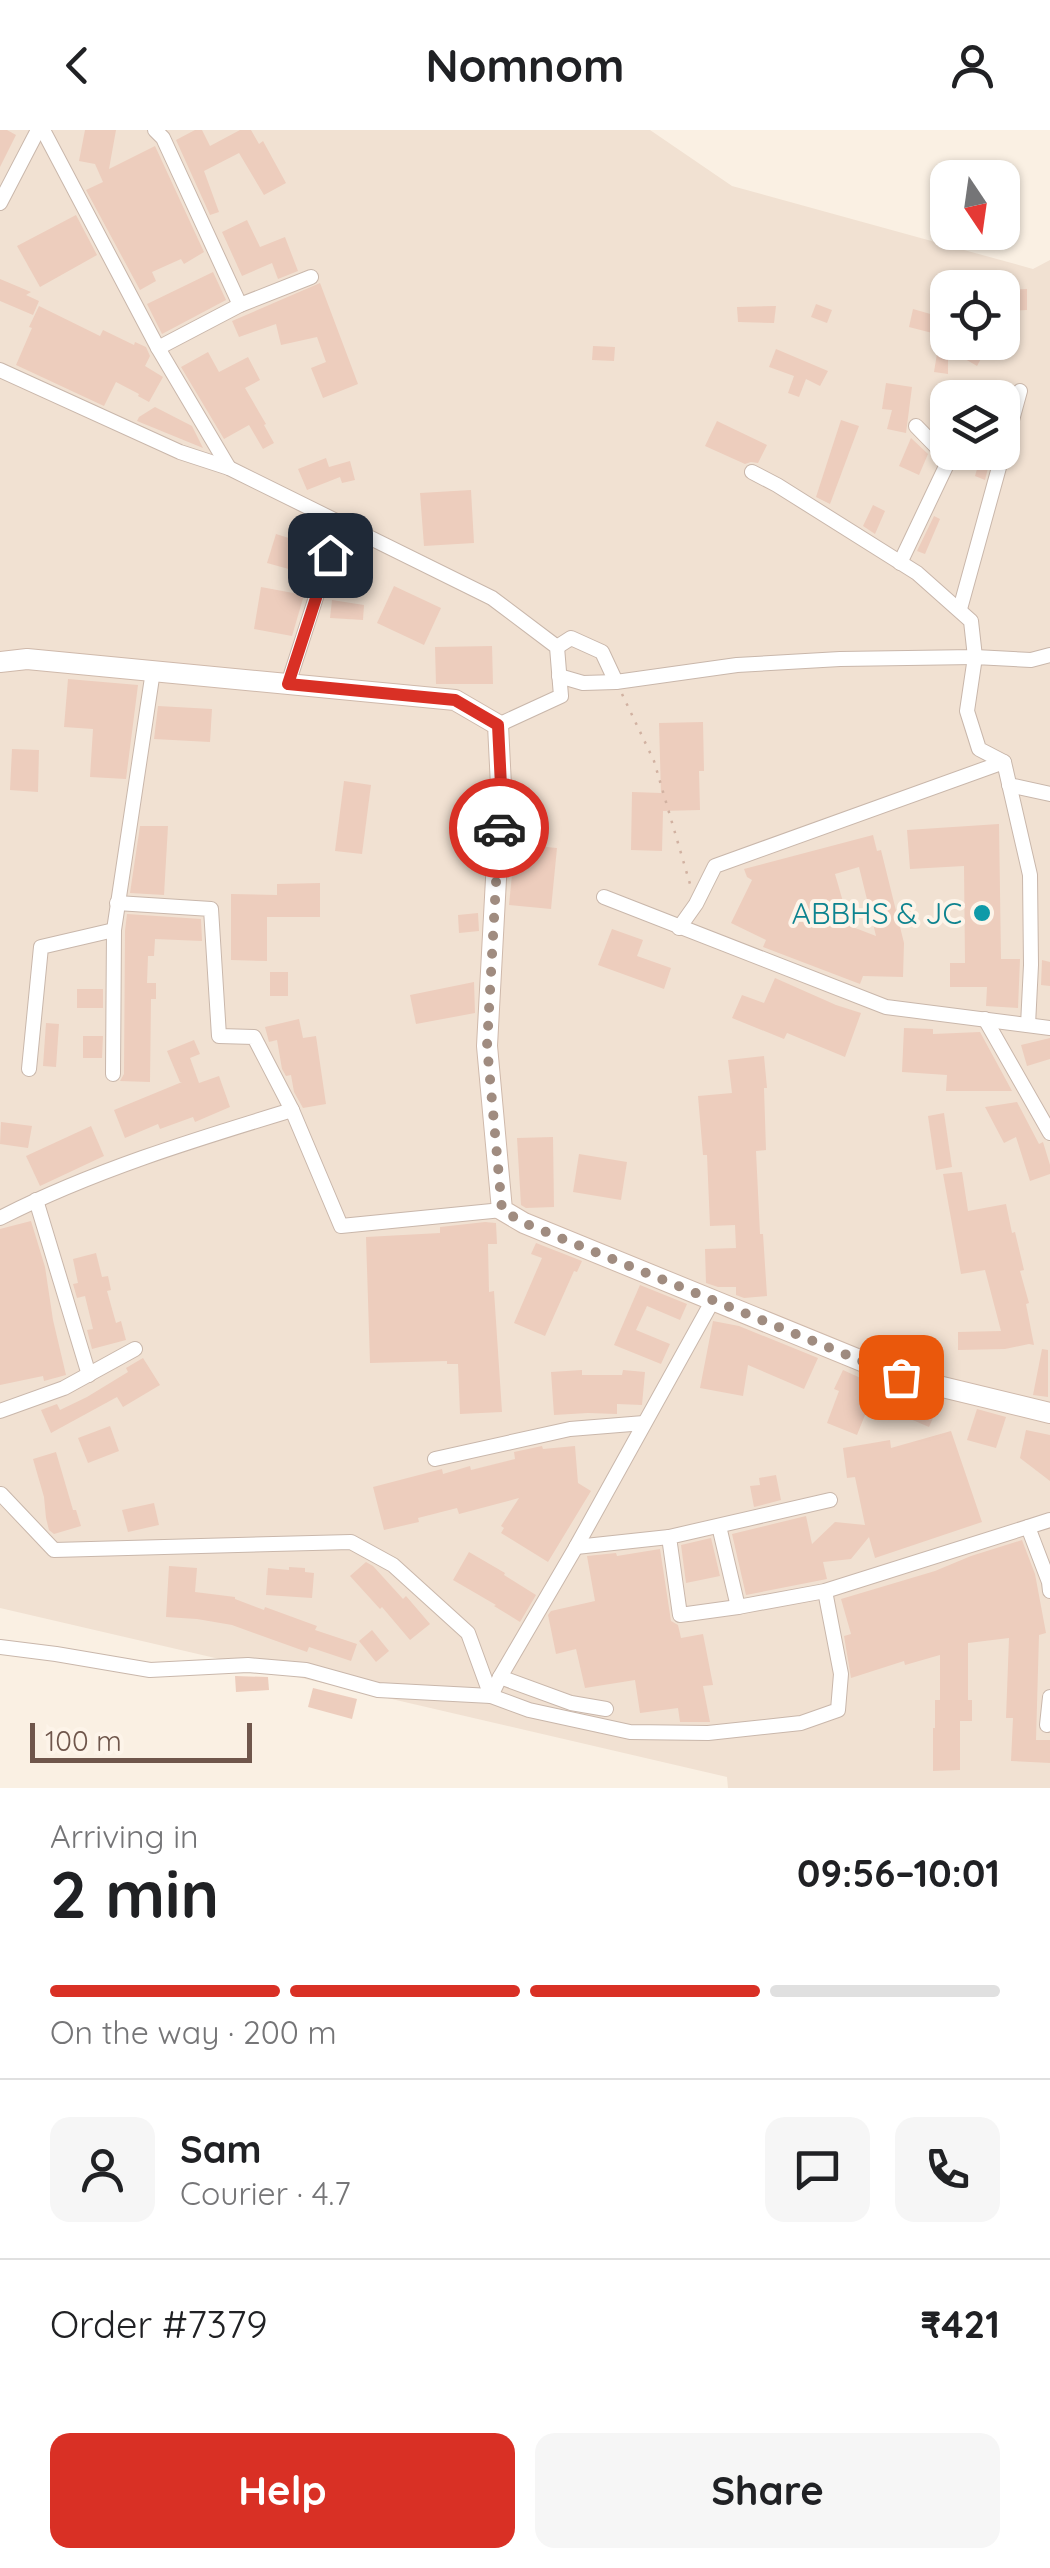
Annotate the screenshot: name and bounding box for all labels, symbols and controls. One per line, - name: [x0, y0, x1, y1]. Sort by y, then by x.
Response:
- text: Nomnom: [425, 37, 625, 93]
- icon: back: [50, 38, 105, 93]
- icon: person: [945, 38, 1000, 93]
- north arrow: [930, 160, 1020, 250]
- map controls: [930, 160, 1020, 470]
- button: locate: [930, 270, 1020, 360]
- button: layers: [930, 380, 1020, 470]
- pin: [288, 513, 373, 598]
- icon: home: [303, 528, 358, 583]
- courier: [449, 778, 549, 878]
- icon: car: [472, 801, 527, 856]
- place label: ABBHS & JC: [792, 894, 962, 932]
- marker: ABBHS & JC: [971, 902, 993, 924]
- pin: [859, 1335, 944, 1420]
- icon: bag: [874, 1350, 929, 1405]
- scale bar: [30, 1718, 252, 1762]
- text: 100 m: [45, 1723, 122, 1758]
- text: Arriving in: [50, 1816, 199, 1856]
- text: 09:56–10:01: [797, 1849, 1000, 1897]
- text: 2 min: [50, 1853, 219, 1934]
- text: On the way · 200 m: [50, 2012, 337, 2052]
- button: person: [50, 2117, 155, 2222]
- button: chat: [765, 2117, 870, 2222]
- button: phone: [895, 2117, 1000, 2222]
- text: Sam: [180, 2125, 262, 2173]
- text: Courier · 4.7: [180, 2173, 351, 2213]
- text: Order #7379: [50, 2300, 267, 2348]
- text: ₹421: [920, 2300, 1000, 2348]
- button: Help: [50, 2433, 515, 2548]
- button: Share: [535, 2433, 1000, 2548]

